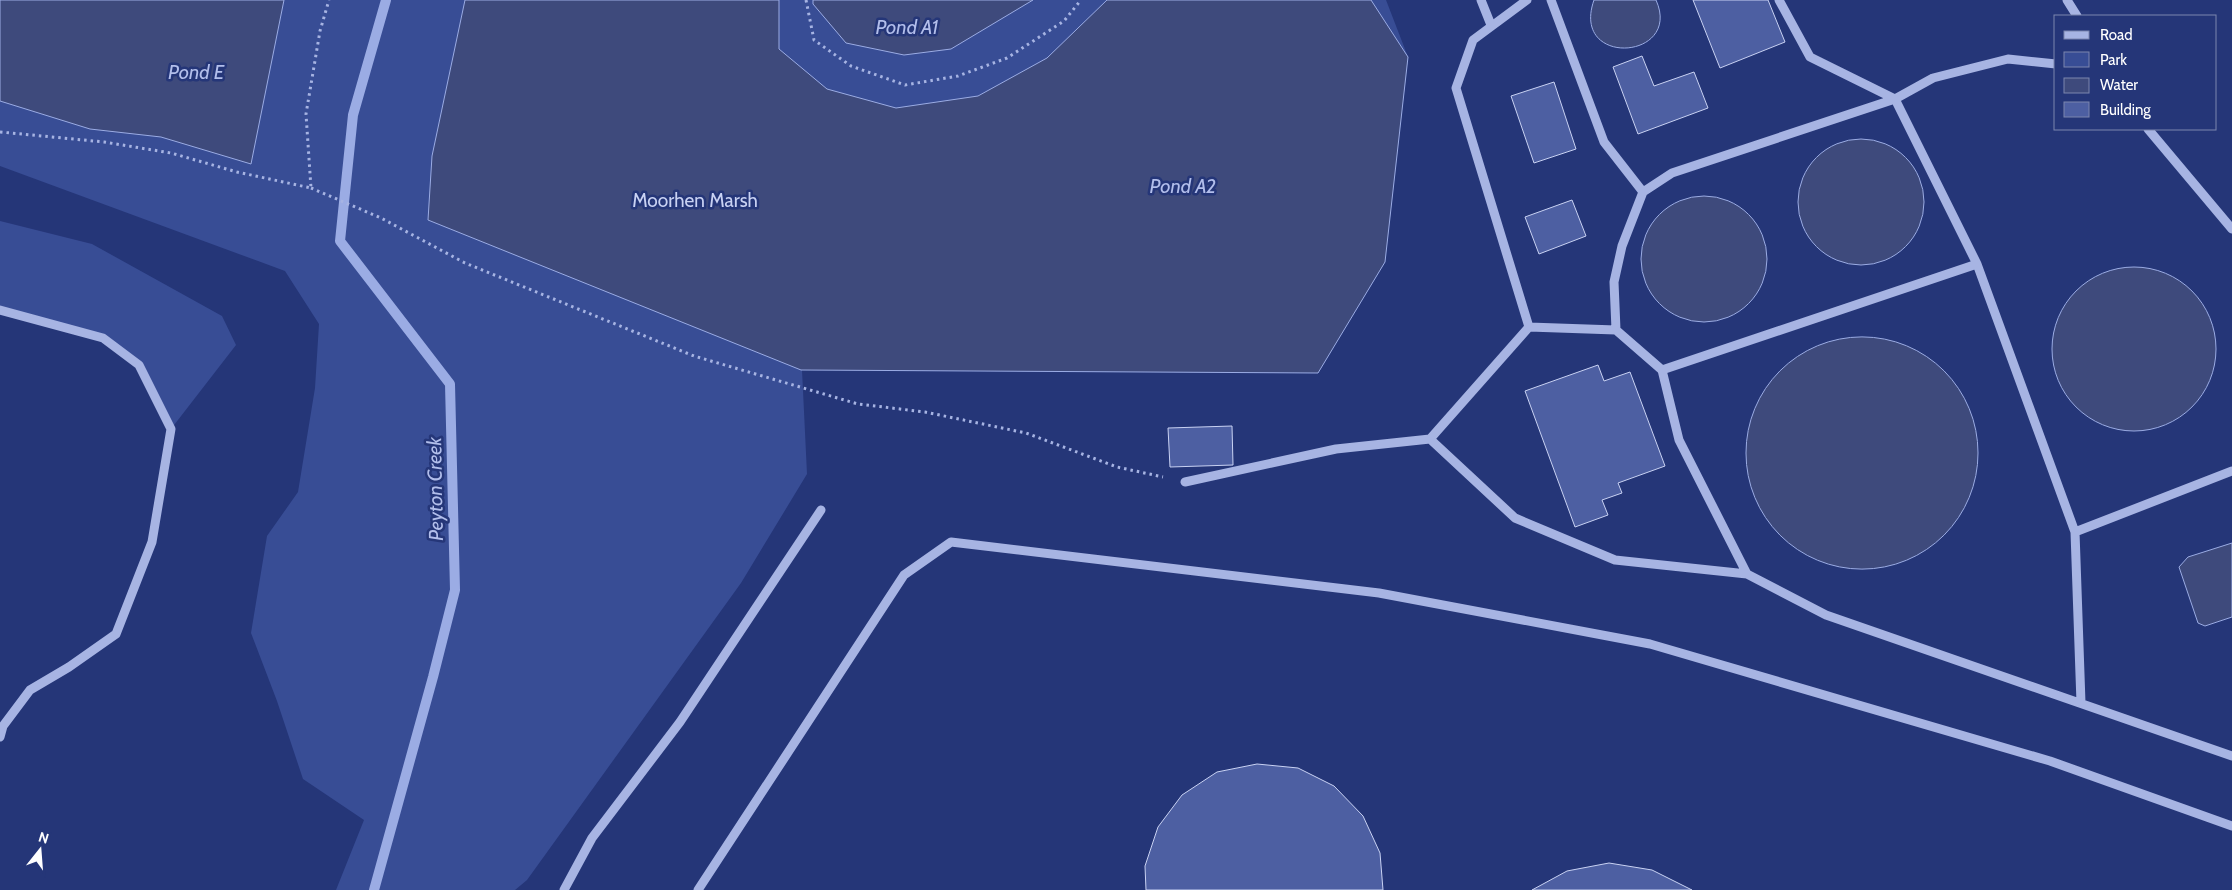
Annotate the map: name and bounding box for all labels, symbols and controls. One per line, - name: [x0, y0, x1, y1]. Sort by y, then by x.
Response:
- water label: Pond A1: [875, 15, 939, 39]
- legend: [2054, 15, 2217, 130]
- text: Road: [2100, 26, 2133, 44]
- text: Park: [2100, 51, 2127, 69]
- water label: Pond E: [168, 60, 225, 84]
- text: Water: [2100, 76, 2138, 94]
- text: Building: [2100, 101, 2151, 119]
- water label: Pond A2: [1150, 174, 1216, 198]
- park label: Moorhen Marsh: [632, 189, 758, 212]
- water label: Peyton Creek: [422, 435, 448, 541]
- north arrow: [15, 825, 65, 875]
- text: N: [36, 828, 51, 848]

